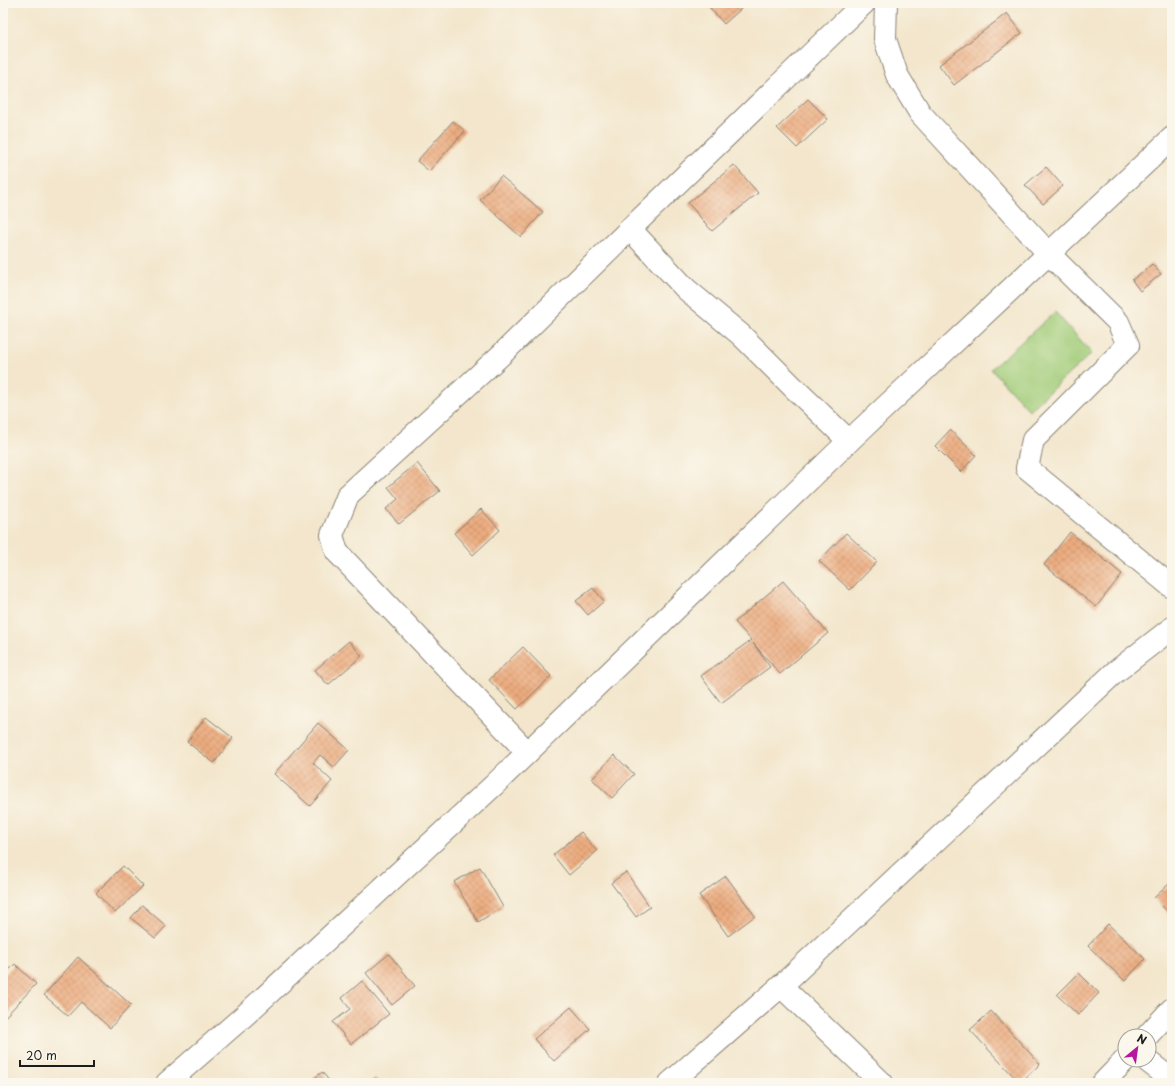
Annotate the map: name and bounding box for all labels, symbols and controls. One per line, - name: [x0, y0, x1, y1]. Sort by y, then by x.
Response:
- north arrow: [1117, 1028, 1157, 1068]
- text: N: [1134, 1029, 1150, 1049]
- scale bar: [20, 1042, 94, 1068]
- text: 20 m: [26, 1046, 57, 1064]

